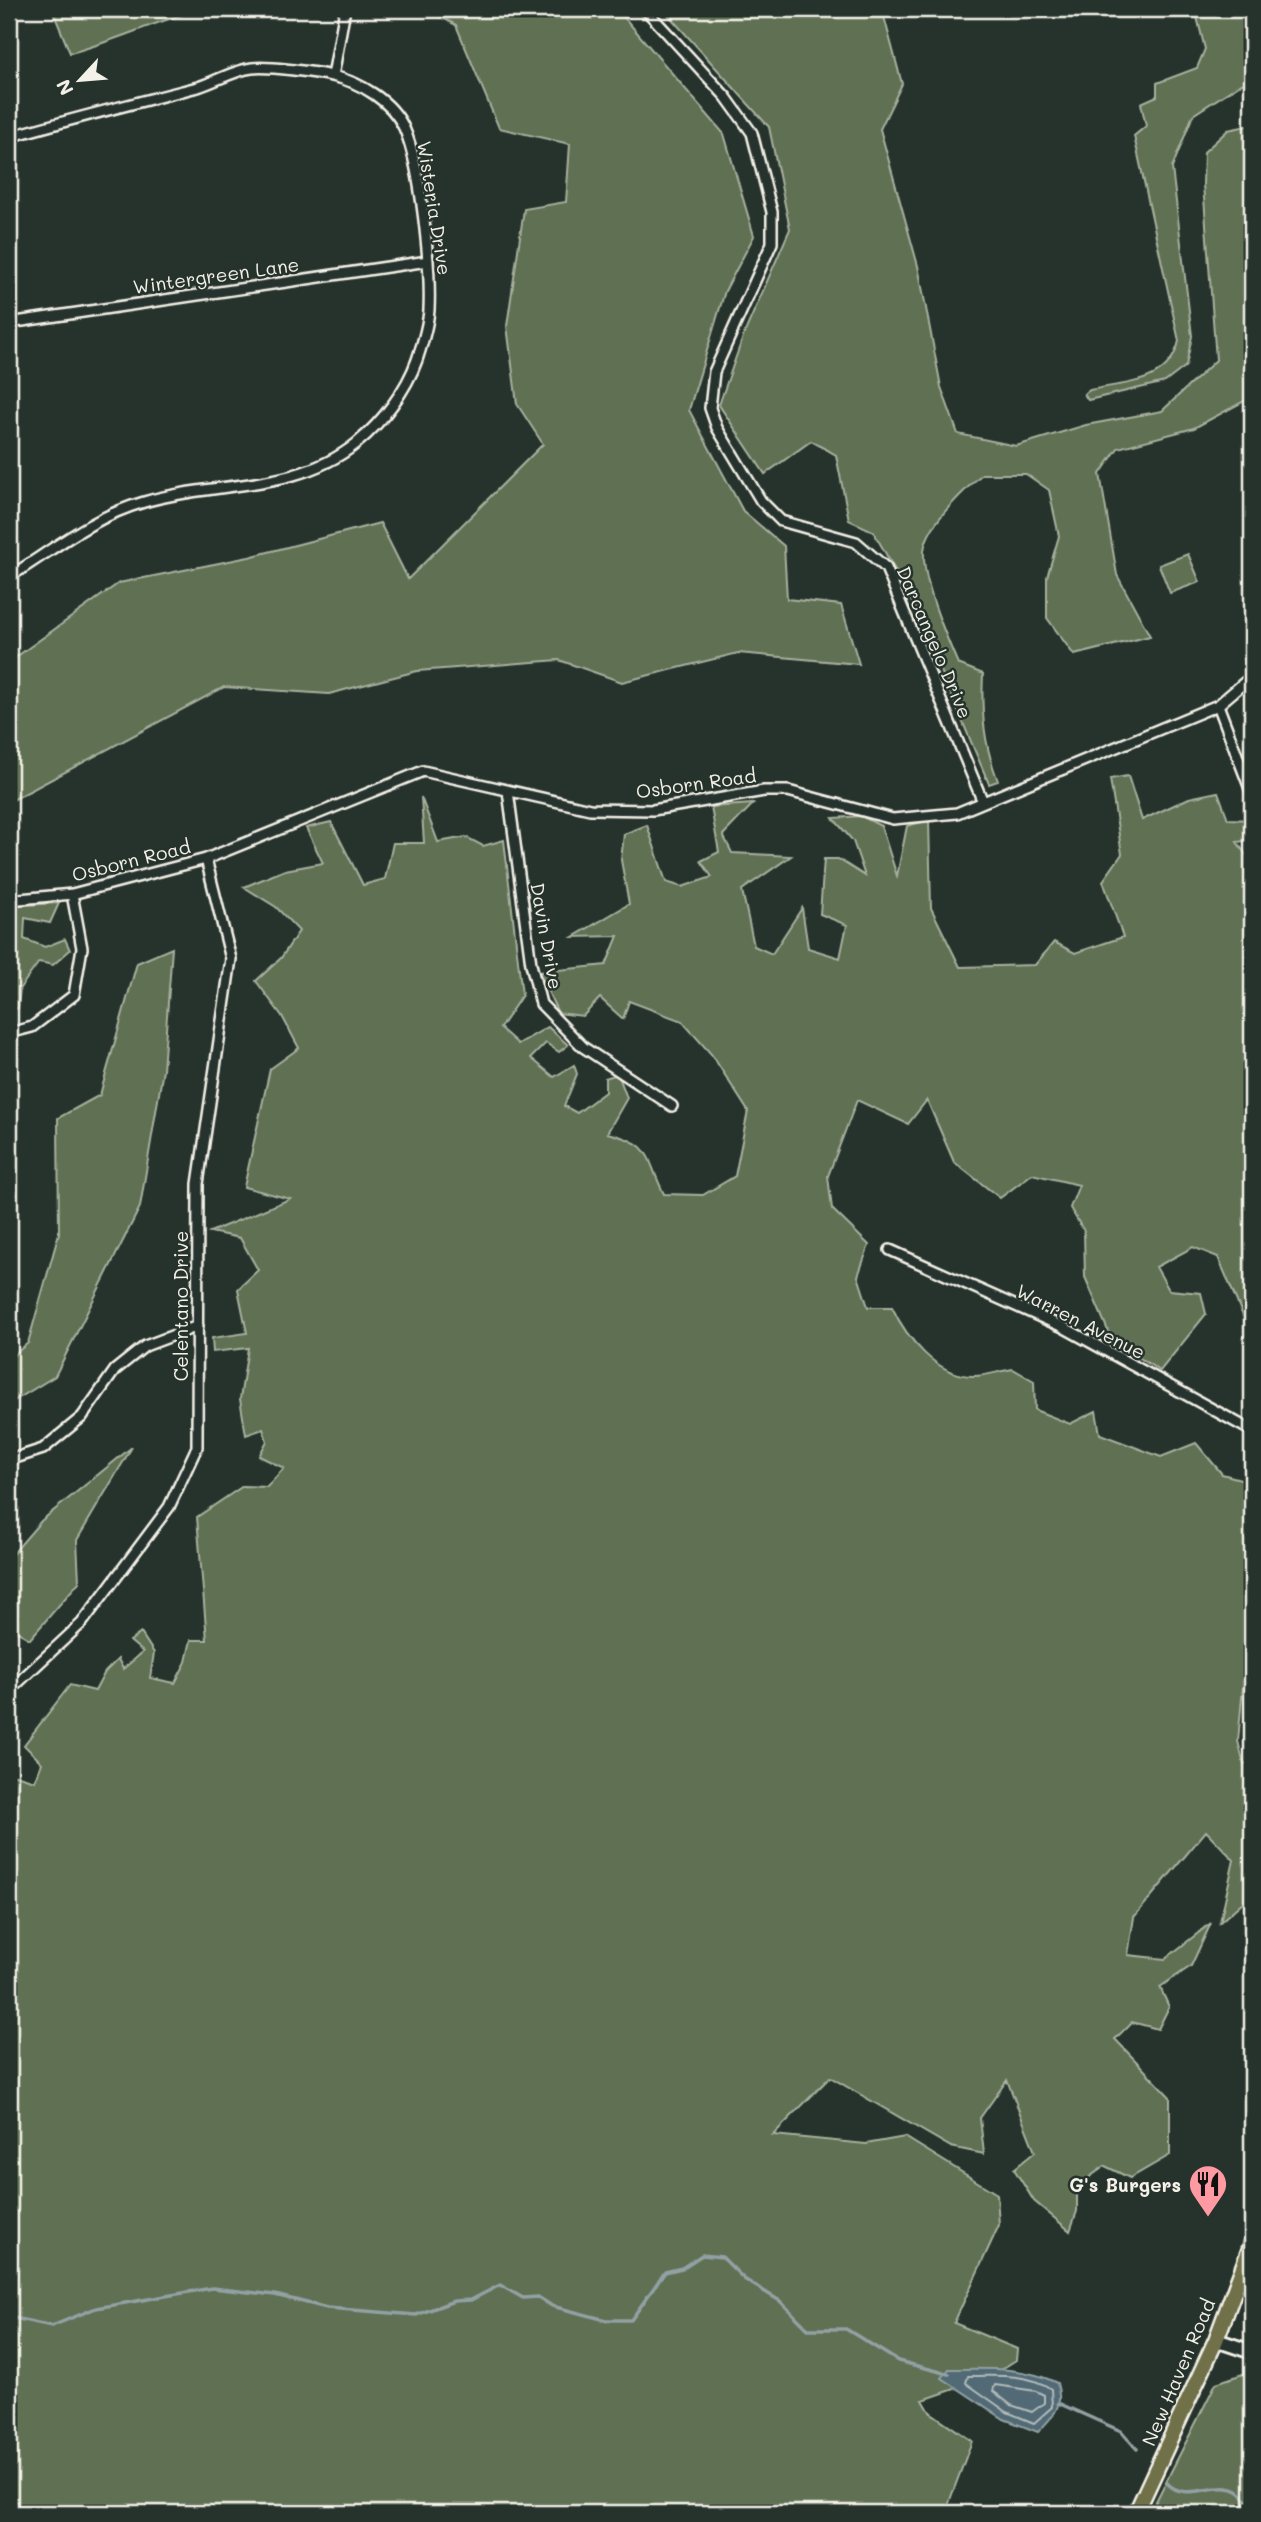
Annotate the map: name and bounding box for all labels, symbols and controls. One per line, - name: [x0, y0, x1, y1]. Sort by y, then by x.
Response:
- north arrow: [46, 46, 116, 116]
- text: N: [50, 76, 79, 100]
- street label: Wisteria Drive: [412, 139, 458, 277]
- street label: Wintergreen Lane: [131, 251, 301, 299]
- street label: Darcangelo Drive: [892, 562, 978, 722]
- street label: Osborn Road: [634, 762, 758, 804]
- street label: Osborn Road: [69, 833, 193, 887]
- street label: Davin Drive: [525, 881, 569, 991]
- street label: Celentano Drive: [168, 1231, 193, 1381]
- street label: Warren Avenue: [1012, 1278, 1150, 1364]
- restaurant icon: G's Burgers: [1187, 2163, 1229, 2218]
- place label: G's Burgers: [1069, 2172, 1181, 2197]
- street label: New Haven Road: [1136, 2295, 1220, 2449]

